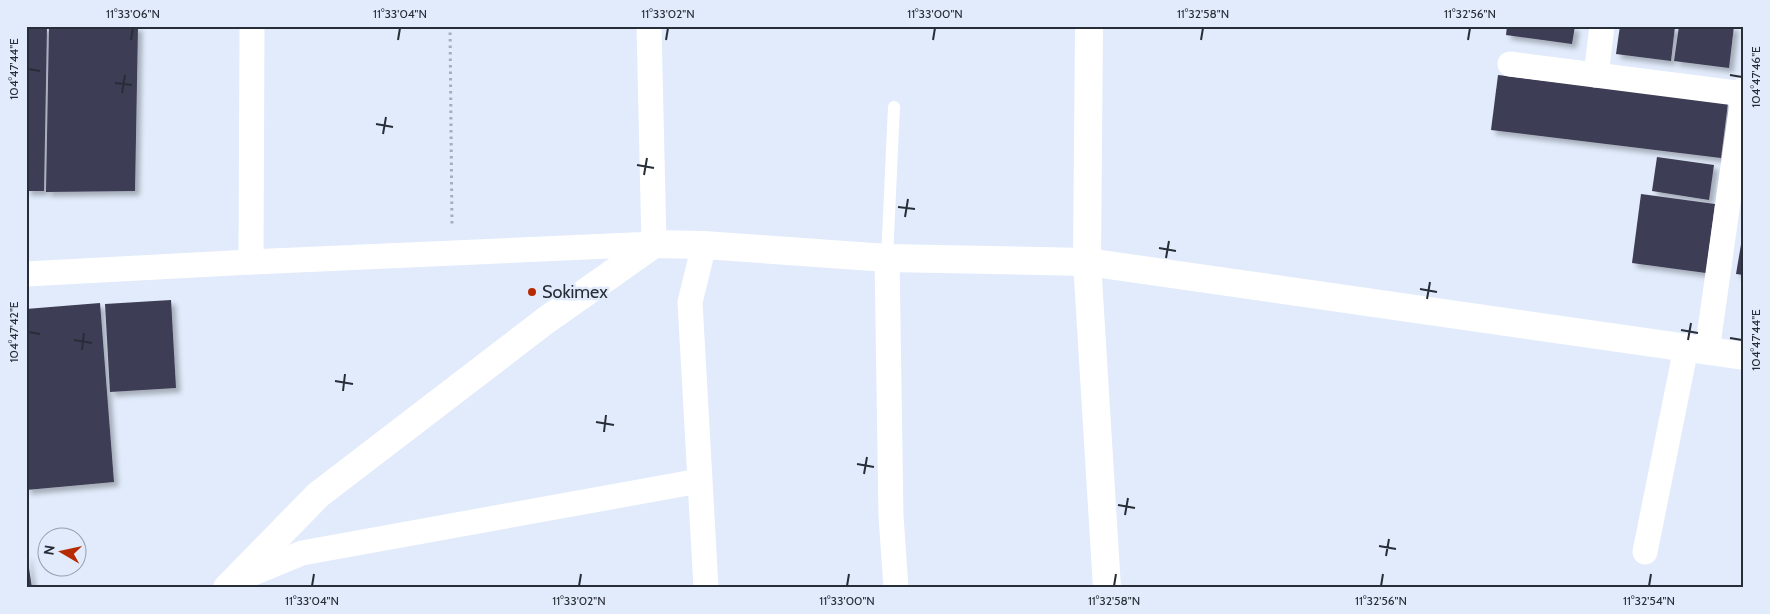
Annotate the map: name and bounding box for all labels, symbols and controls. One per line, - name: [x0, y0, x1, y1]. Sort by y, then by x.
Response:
- text: 11°33'06"N: [106, 6, 160, 21]
- text: 11°33'04"N: [373, 6, 427, 21]
- text: 11°33'02"N: [641, 6, 695, 21]
- text: 11°33'00"N: [907, 6, 963, 21]
- text: 11°32'58"N: [1177, 6, 1229, 21]
- text: 11°32'56"N: [1444, 6, 1496, 21]
- text: 104°47'44"E: [6, 38, 21, 100]
- text: 104°47'46"E: [1748, 46, 1763, 108]
- place label: Sokimex: [542, 281, 608, 303]
- marker: Sokimex: [526, 286, 538, 298]
- text: 104°47'42"E: [6, 301, 21, 362]
- text: 104°47'44"E: [1748, 309, 1763, 371]
- north arrow: [38, 526, 88, 576]
- text: N: [39, 544, 59, 556]
- text: 11°33'04"N: [285, 593, 339, 608]
- text: 11°33'02"N: [552, 593, 606, 608]
- text: 11°33'00"N: [819, 593, 875, 608]
- text: 11°32'58"N: [1088, 593, 1140, 608]
- text: 11°32'56"N: [1355, 593, 1407, 608]
- text: 11°32'54"N: [1623, 593, 1675, 608]

